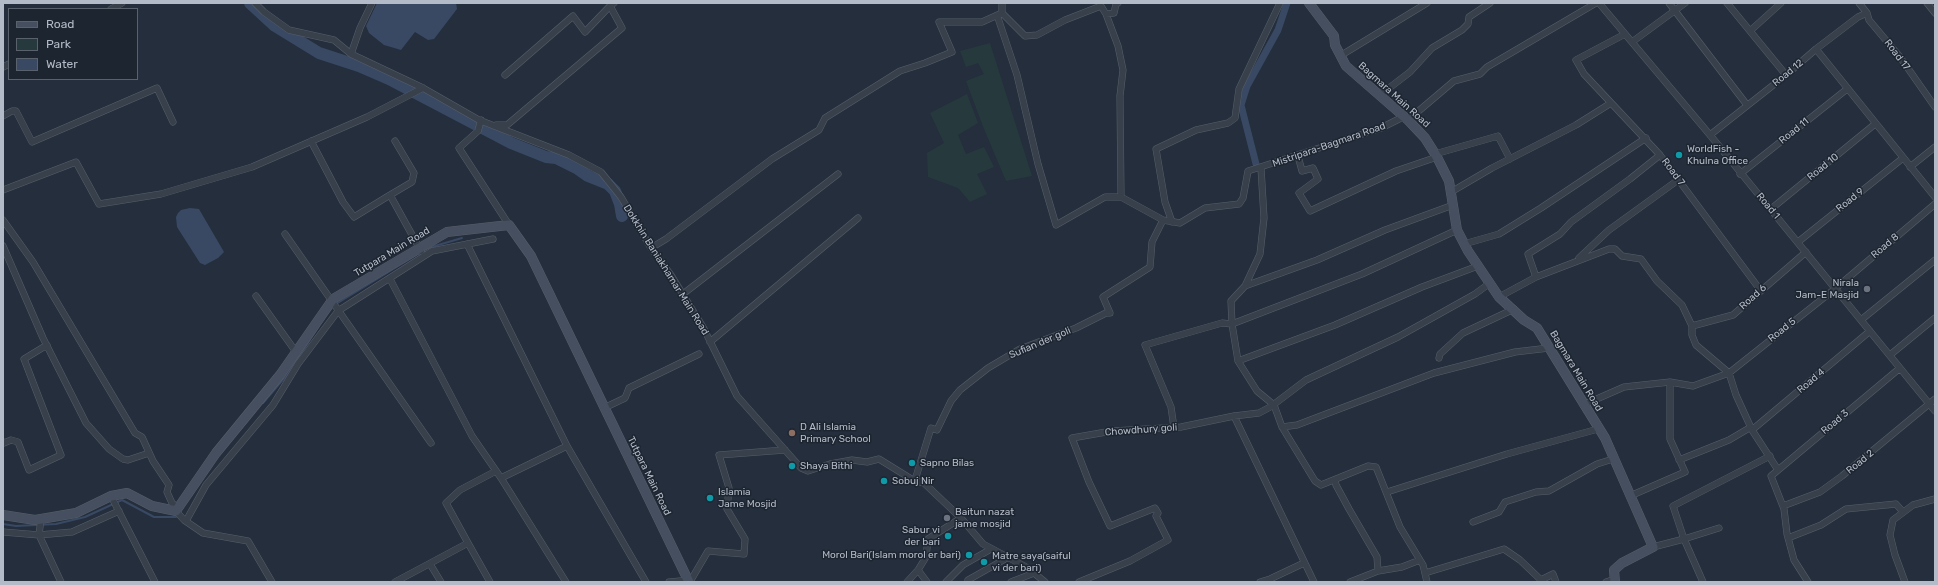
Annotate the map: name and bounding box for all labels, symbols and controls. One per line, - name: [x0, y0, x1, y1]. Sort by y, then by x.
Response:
- legend: [8, 8, 138, 80]
- text: Road: [46, 17, 74, 31]
- text: Park: [46, 37, 71, 51]
- street label: Road 17: [1882, 37, 1912, 73]
- text: Water: [46, 57, 78, 71]
- street label: Road 12: [1770, 57, 1806, 89]
- street label: Bagmara Main Road: [1356, 60, 1432, 130]
- street label: Road 11: [1777, 115, 1811, 147]
- street label: Mistripara-Bagmara Road: [1271, 120, 1387, 170]
- place label: WorldFish - Khulna Office: [1687, 143, 1748, 166]
- marker: WorldFish - Khulna Office: [1674, 150, 1684, 160]
- street label: Road 10: [1805, 151, 1841, 183]
- street label: Road 7: [1659, 156, 1687, 188]
- street label: Road 9: [1834, 185, 1866, 215]
- street label: Road 1: [1754, 190, 1782, 222]
- street label: Dokkhin Baniakhamar Main Road: [621, 203, 711, 337]
- street label: Tutpara Main Road: [352, 225, 432, 279]
- street label: Road 8: [1869, 231, 1901, 261]
- place label: Nirala Jam-E Masjid: [1796, 277, 1859, 300]
- street label: Road 6: [1737, 282, 1769, 312]
- marker: Nirala Jam-E Masjid: [1862, 284, 1872, 294]
- street label: Road 5: [1766, 315, 1798, 345]
- street label: Sufian der goli: [1007, 325, 1073, 361]
- street label: Bagmara Main Road: [1547, 328, 1605, 414]
- street label: Road 4: [1795, 366, 1827, 396]
- street label: Road 3: [1819, 407, 1851, 437]
- place label: D Ali Islamia Primary School: [800, 421, 871, 444]
- street label: Chowdhury goli: [1104, 421, 1178, 439]
- marker: D Ali Islamia Primary School: [787, 428, 797, 438]
- street label: Tutpara Main Road: [625, 435, 673, 517]
- street label: Road 2: [1844, 447, 1876, 477]
- place label: Sapno Bilas: [920, 457, 974, 469]
- marker: Sapno Bilas: [907, 458, 917, 468]
- place label: Shaya Bithi: [800, 460, 853, 472]
- marker: Shaya Bithi: [787, 461, 797, 471]
- place label: Sobuj Nir: [892, 475, 934, 487]
- marker: Sobuj Nir: [879, 476, 889, 486]
- place label: Islamia Jame Mosjid: [718, 486, 776, 510]
- marker: Islamia Jame Mosjid: [705, 493, 715, 503]
- place label: Baitun nazat jame mosjid: [955, 506, 1014, 530]
- marker: Baitun nazat jame mosjid: [942, 513, 952, 523]
- place label: Sabur vi der bari: [902, 524, 940, 548]
- marker: Sabur vi der bari: [943, 531, 953, 541]
- place label: Morol Bari(Islam morol er bari): [822, 549, 961, 561]
- marker: Morol Bari(Islam morol er bari): [964, 550, 974, 560]
- place label: Matre saya(saiful vi der bari): [992, 550, 1071, 574]
- marker: Matre saya(saiful vi der bari): [979, 557, 989, 567]

